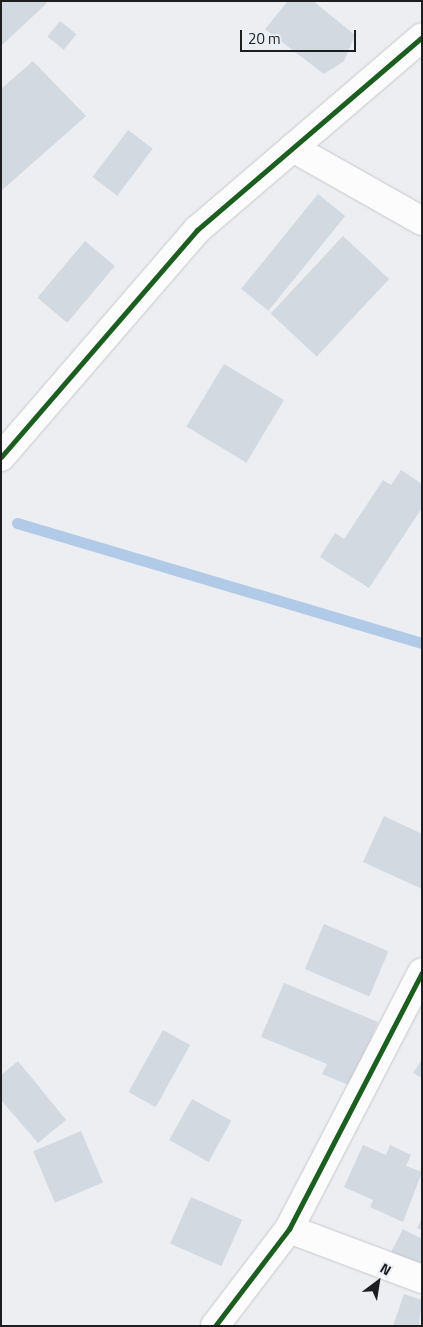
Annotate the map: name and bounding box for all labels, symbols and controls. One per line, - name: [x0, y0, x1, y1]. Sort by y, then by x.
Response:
- scale bar: [243, 20, 359, 52]
- text: 20 m: [248, 27, 281, 50]
- north arrow: [353, 1257, 403, 1307]
- text: N: [376, 1257, 396, 1280]

